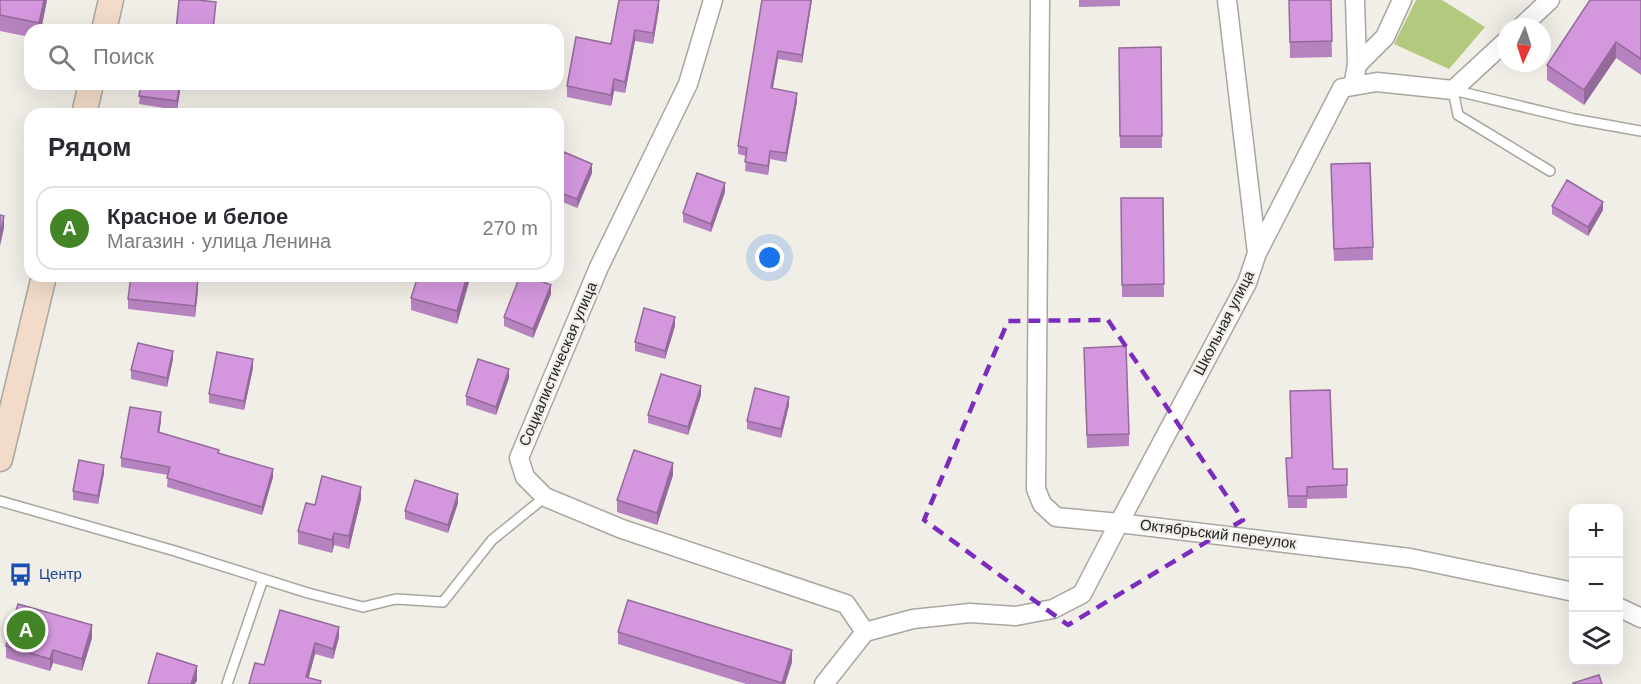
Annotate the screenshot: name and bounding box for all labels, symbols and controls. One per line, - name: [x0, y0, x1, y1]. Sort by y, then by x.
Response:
- north arrow: [1497, 18, 1551, 72]
- search box: [24, 24, 564, 90]
- icon: search: [45, 41, 78, 74]
- text: Поиск: [93, 44, 154, 69]
- text: Рядом: [48, 132, 131, 162]
- text: Красное и белое: [107, 204, 288, 229]
- text: A: [62, 217, 77, 239]
- text: 270 m: [482, 217, 538, 239]
- text: Магазин · улица Ленина: [107, 230, 331, 252]
- your location: [755, 243, 784, 272]
- street label: Школьная улица: [1190, 267, 1258, 378]
- street label: Социалистическая улица: [515, 279, 600, 448]
- map controls: [1569, 504, 1623, 666]
- button: +: [1569, 504, 1623, 558]
- street label: Октябрьский переулок: [1139, 515, 1297, 552]
- button: −: [1569, 558, 1623, 612]
- bus stop icon: Центр: [8, 561, 34, 587]
- place label: Центр: [39, 565, 82, 582]
- pin: A: [6, 608, 46, 652]
- button: layers: [1569, 612, 1623, 666]

